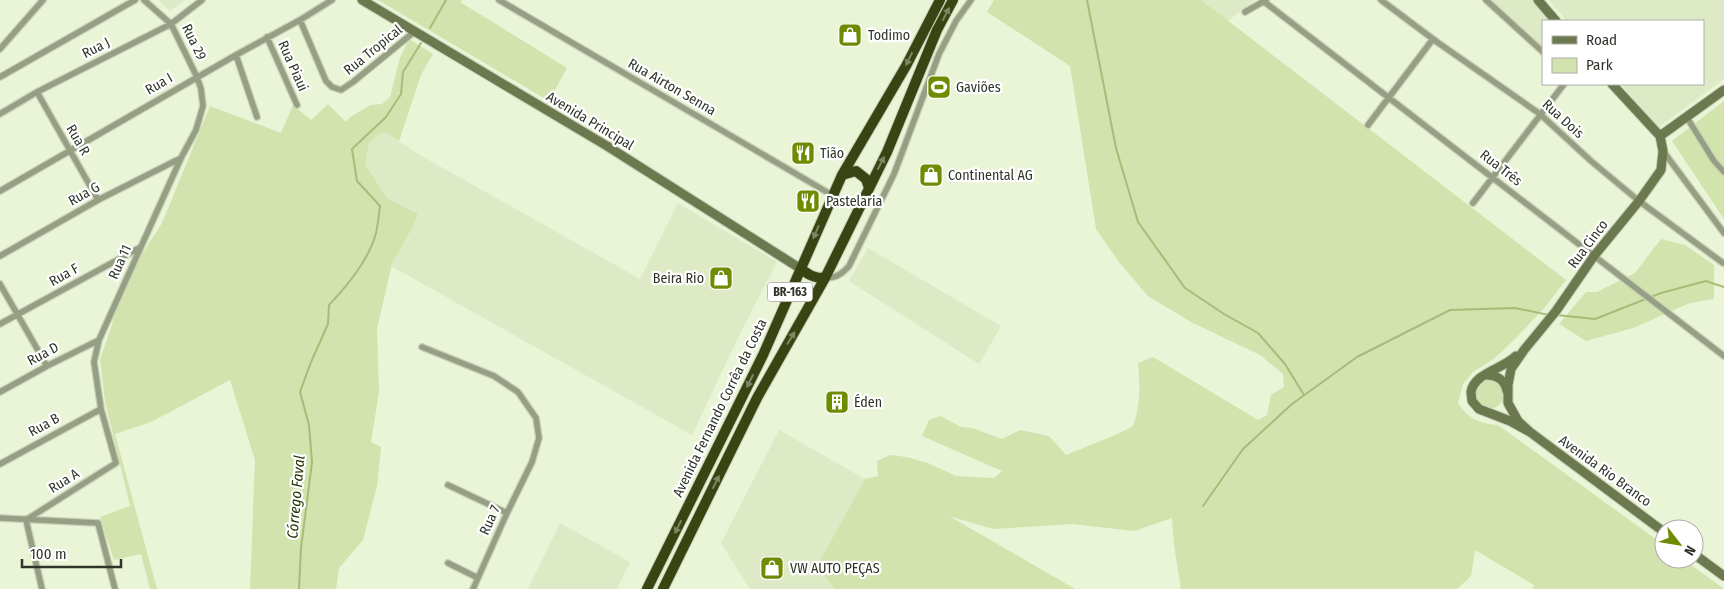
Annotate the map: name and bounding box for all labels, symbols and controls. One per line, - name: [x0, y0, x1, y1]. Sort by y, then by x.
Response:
- one-way arrow: [942, 7, 950, 21]
- legend: [1542, 20, 1704, 85]
- street label: Rua 29: [178, 21, 210, 63]
- street label: Rua Tropical: [340, 21, 406, 79]
- shop icon: Todimo: [837, 22, 863, 48]
- place label: Todimo: [868, 27, 910, 44]
- text: Road: [1586, 31, 1617, 49]
- street label: Rua J: [79, 34, 113, 62]
- street label: Rua Piaui: [274, 38, 312, 94]
- one-way arrow: [905, 51, 913, 66]
- street label: Rua Airton Senna: [625, 55, 719, 119]
- text: Park: [1586, 56, 1613, 74]
- street label: Rua I: [142, 69, 176, 99]
- sports icon: Gaviões: [926, 74, 952, 100]
- place label: Gaviões: [956, 79, 1001, 96]
- street label: Avenida Principal: [543, 88, 637, 154]
- street label: Rua Dois: [1539, 96, 1587, 142]
- street label: Rua R: [62, 122, 94, 159]
- restaurant icon: Tião: [790, 140, 816, 166]
- place label: Tião: [820, 145, 844, 162]
- street label: Rua Três: [1477, 146, 1525, 190]
- one-way arrow: [878, 156, 886, 170]
- shop icon: Continental AG: [918, 162, 944, 188]
- place label: Continental AG: [948, 167, 1033, 184]
- street label: Rua G: [65, 179, 103, 209]
- restaurant icon: Pastelaria: [795, 188, 821, 214]
- place label: Pastelaria: [826, 193, 883, 210]
- street label: Rua Cinco: [1564, 216, 1612, 272]
- one-way arrow: [812, 225, 820, 240]
- street label: Rua 11: [105, 242, 135, 282]
- street label: Rua F: [46, 260, 82, 290]
- shop icon: Beira Rio: [708, 265, 734, 291]
- place label: Beira Rio: [653, 270, 704, 287]
- road number: BR-163: [768, 282, 812, 302]
- street label: Avenida Fernando Corrêa da Costa: [669, 316, 771, 500]
- one-way arrow: [786, 332, 795, 345]
- street label: Rua D: [24, 339, 62, 369]
- one-way arrow: [746, 374, 754, 388]
- building icon: Éden: [824, 389, 850, 415]
- place label: Éden: [854, 393, 882, 411]
- street label: Rua B: [26, 409, 63, 440]
- street label: Avenida Rio Branco: [1555, 432, 1655, 510]
- water label: Córrego Faval: [283, 455, 309, 539]
- street label: Rua A: [46, 465, 83, 497]
- one-way arrow: [712, 475, 720, 490]
- street label: Rua 7: [476, 502, 504, 538]
- one-way arrow: [674, 519, 682, 534]
- north arrow: [1654, 519, 1704, 569]
- scale bar: [22, 536, 121, 568]
- text: N: [1680, 542, 1699, 558]
- text: 100 m: [30, 545, 67, 563]
- shop icon: VW AUTO PEÇAS: [759, 555, 785, 581]
- place label: VW AUTO PEÇAS: [790, 560, 880, 577]

